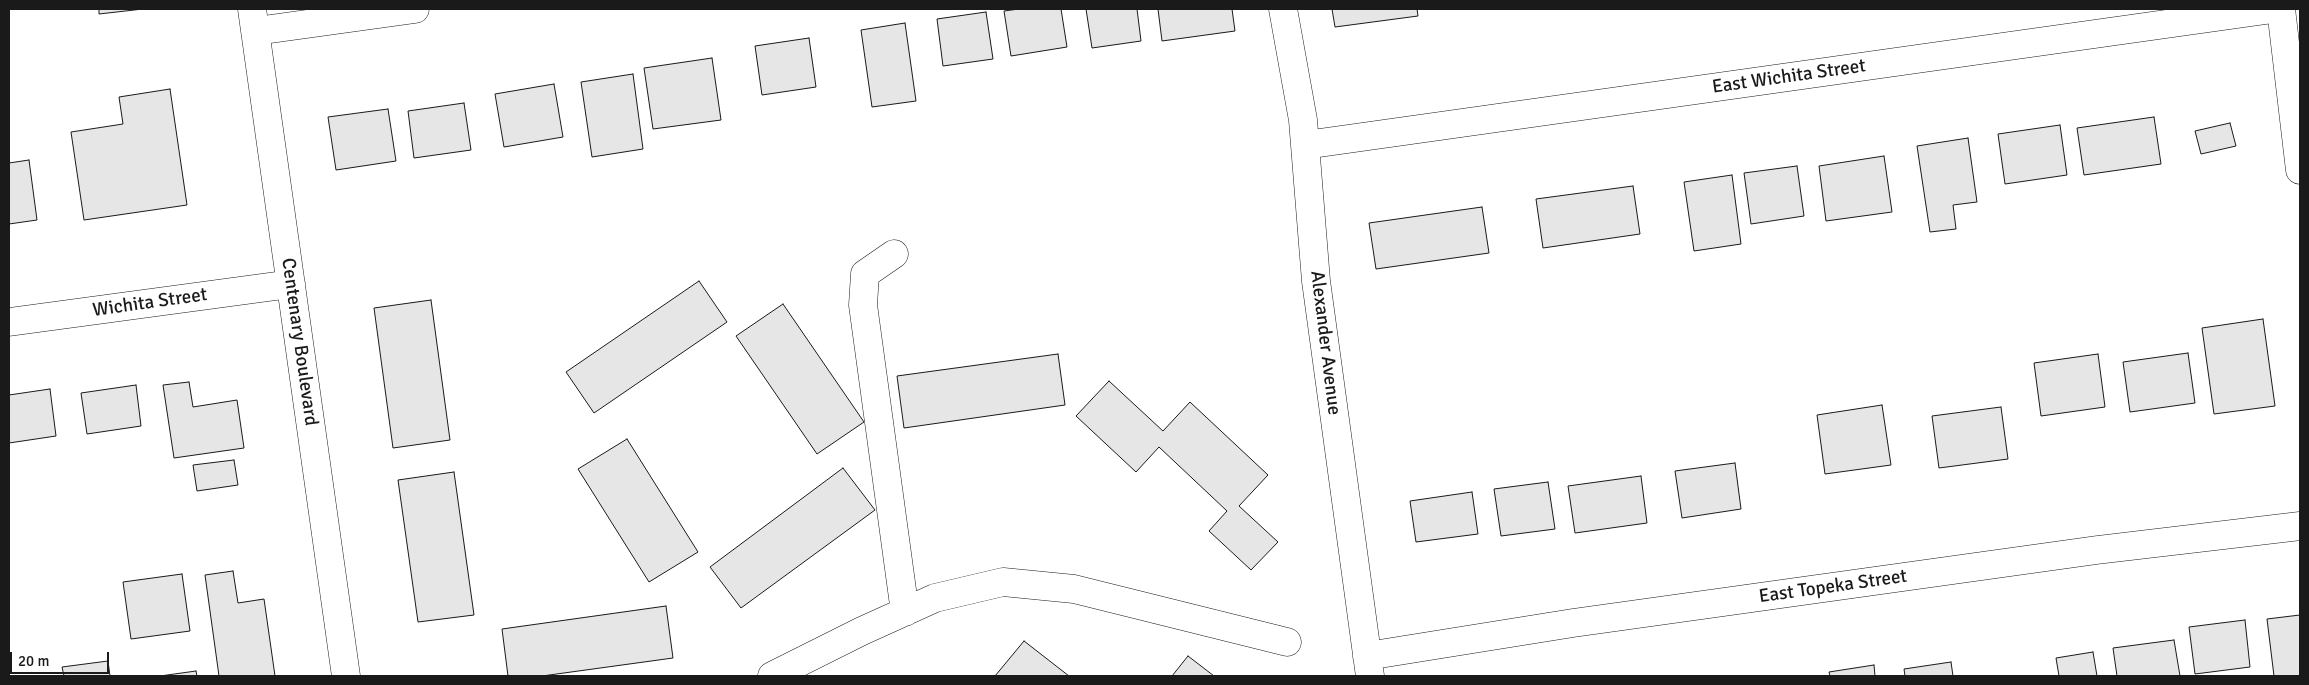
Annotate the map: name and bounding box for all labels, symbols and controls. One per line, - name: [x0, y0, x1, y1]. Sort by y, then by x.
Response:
- street label: East Wichita Street: [1711, 55, 1867, 99]
- street label: Centenary Boulevard: [276, 257, 322, 427]
- street label: Alexander Avenue: [1305, 270, 1345, 416]
- street label: Wichita Street: [91, 284, 209, 322]
- street label: East Topeka Street: [1757, 565, 1909, 609]
- scale bar: [12, 642, 111, 674]
- text: 20 m: [18, 652, 49, 670]

